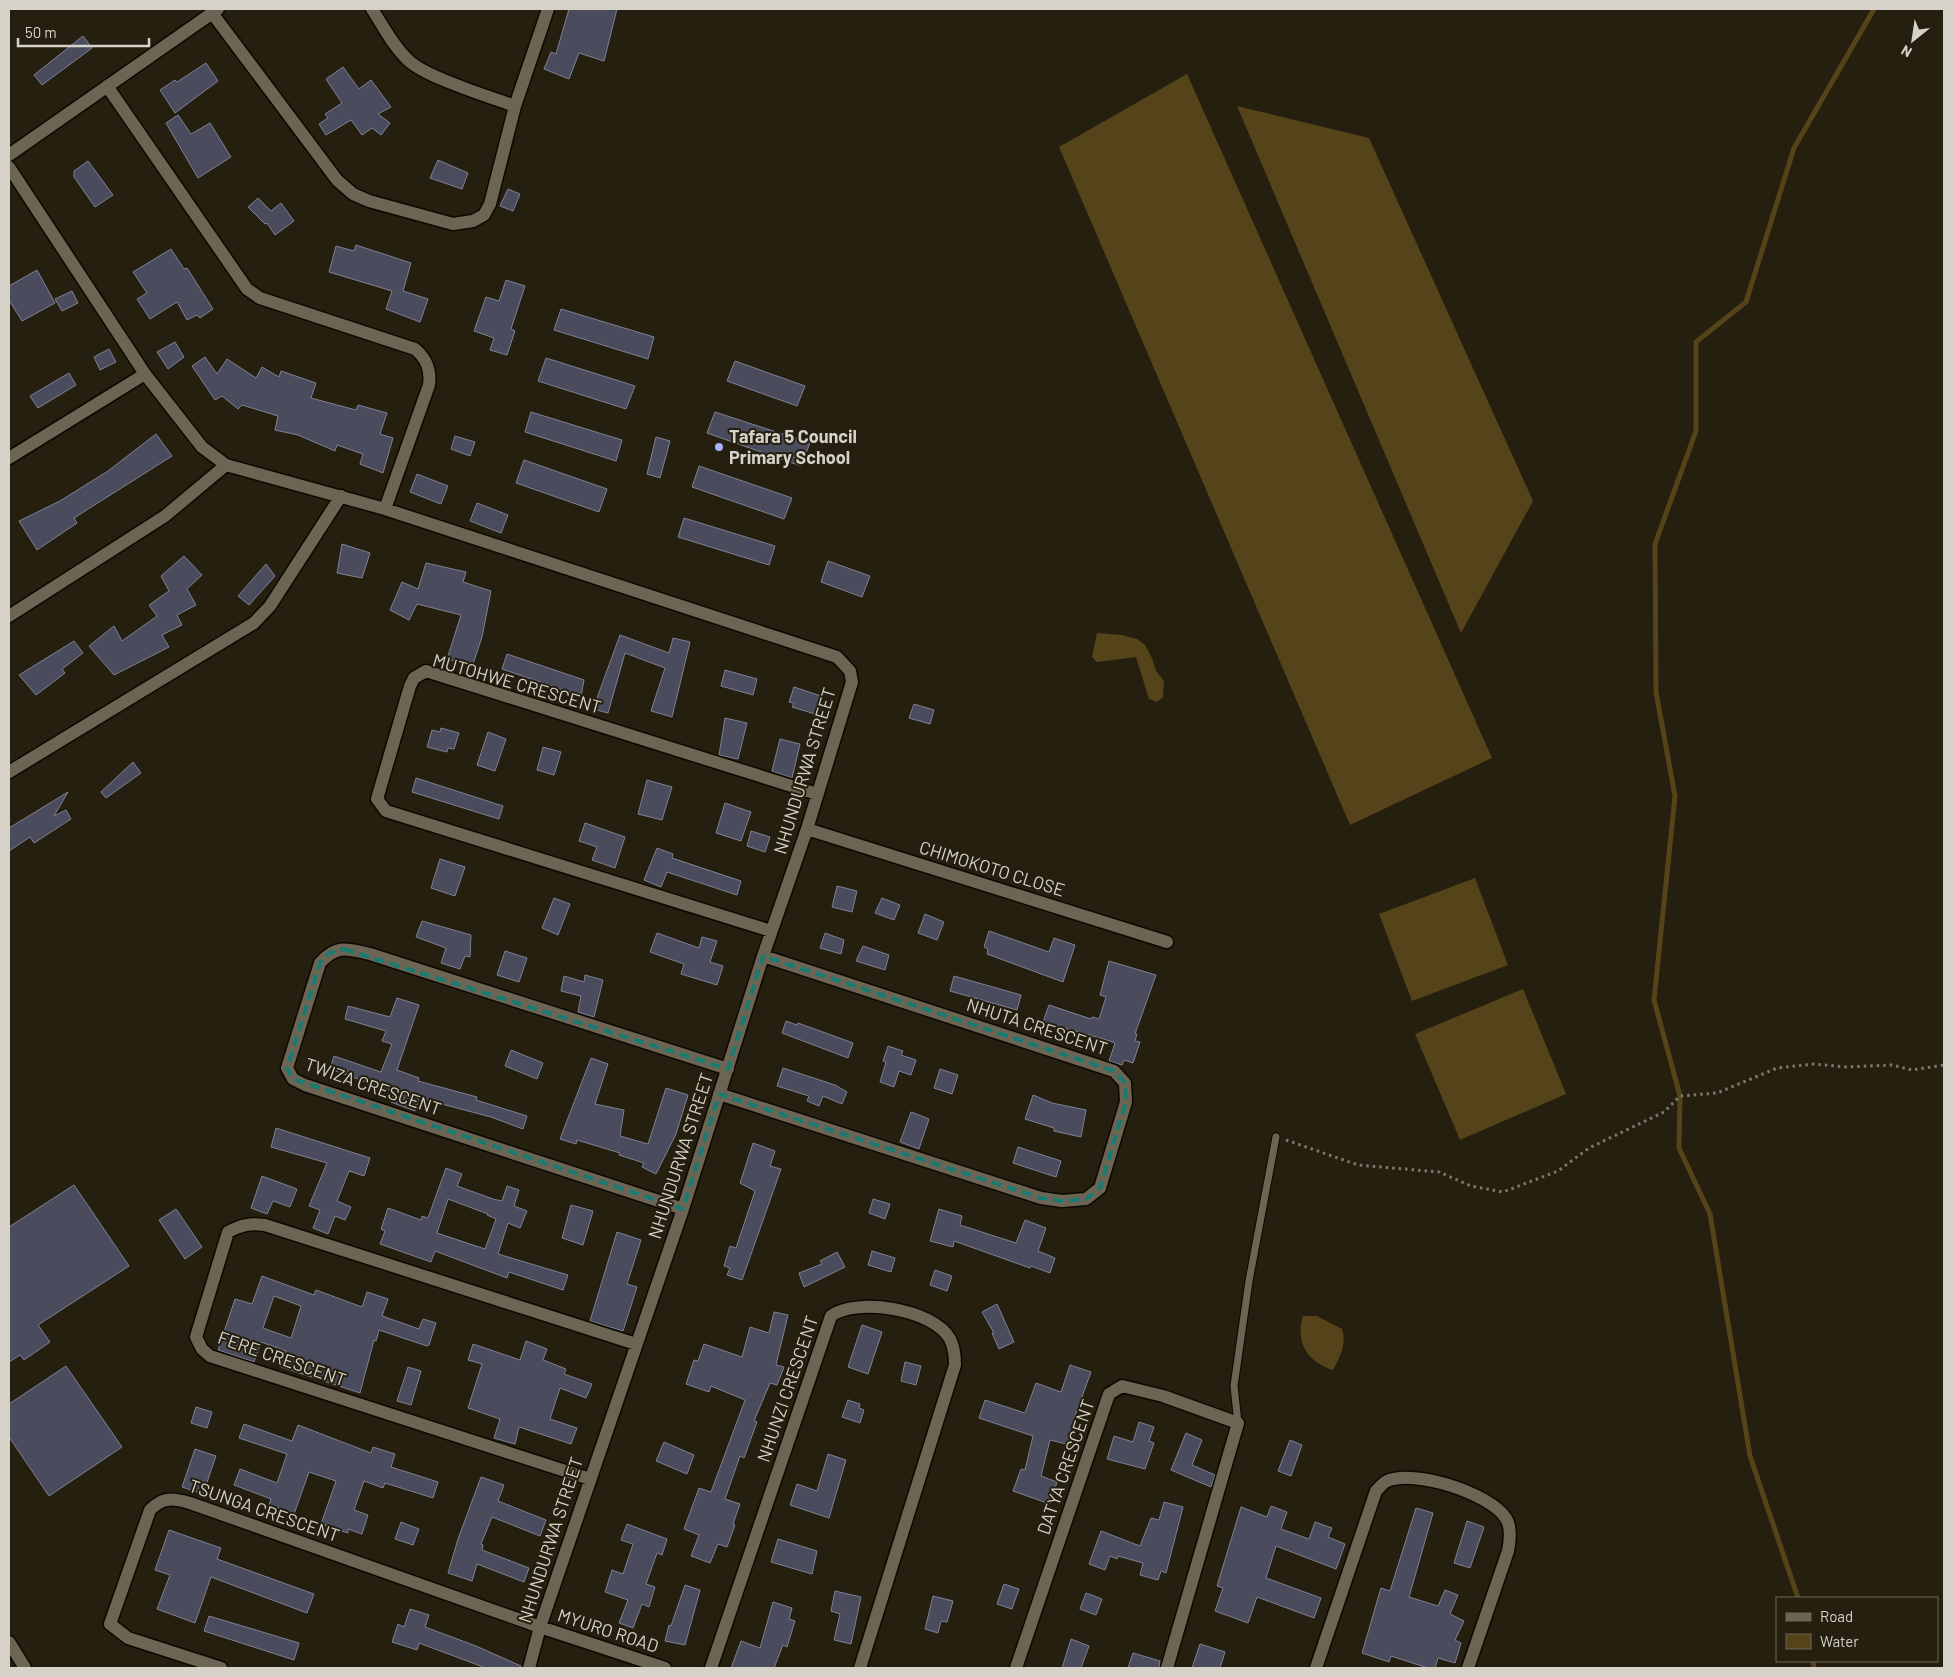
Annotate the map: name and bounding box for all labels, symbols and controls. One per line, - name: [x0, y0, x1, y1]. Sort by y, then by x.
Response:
- scale bar: [18, 15, 149, 47]
- north arrow: [1888, 15, 1938, 65]
- text: 50 m: [25, 23, 57, 41]
- text: N: [1898, 42, 1915, 61]
- place label: Tafara 5 Council Primary School: [729, 425, 857, 468]
- marker: Tafara 5 Council Primary School: [713, 441, 725, 453]
- street label: MUTOHWE CRESCENT: [430, 648, 604, 718]
- street label: NHUNDURWA STREET: [768, 685, 840, 857]
- street label: CHIMOKOTO CLOSE: [917, 835, 1068, 901]
- street label: NHUTA CRESCENT: [964, 993, 1111, 1059]
- street label: TWIZA CRESCENT: [302, 1052, 444, 1120]
- street label: NHUNDURWA STREET: [643, 1070, 717, 1241]
- street label: NHUNZI CRESCENT: [752, 1313, 822, 1465]
- street label: FERE CRESCENT: [215, 1326, 349, 1390]
- street label: DATYA CRESCENT: [1032, 1396, 1098, 1537]
- street label: NHUNDURWA STREET: [513, 1454, 587, 1625]
- street label: TSUNGA CRESCENT: [186, 1474, 342, 1546]
- legend: [1776, 1597, 1938, 1662]
- street label: MYURO ROAD: [555, 1603, 662, 1657]
- text: Road: [1820, 1607, 1853, 1625]
- text: Water: [1820, 1632, 1859, 1650]

